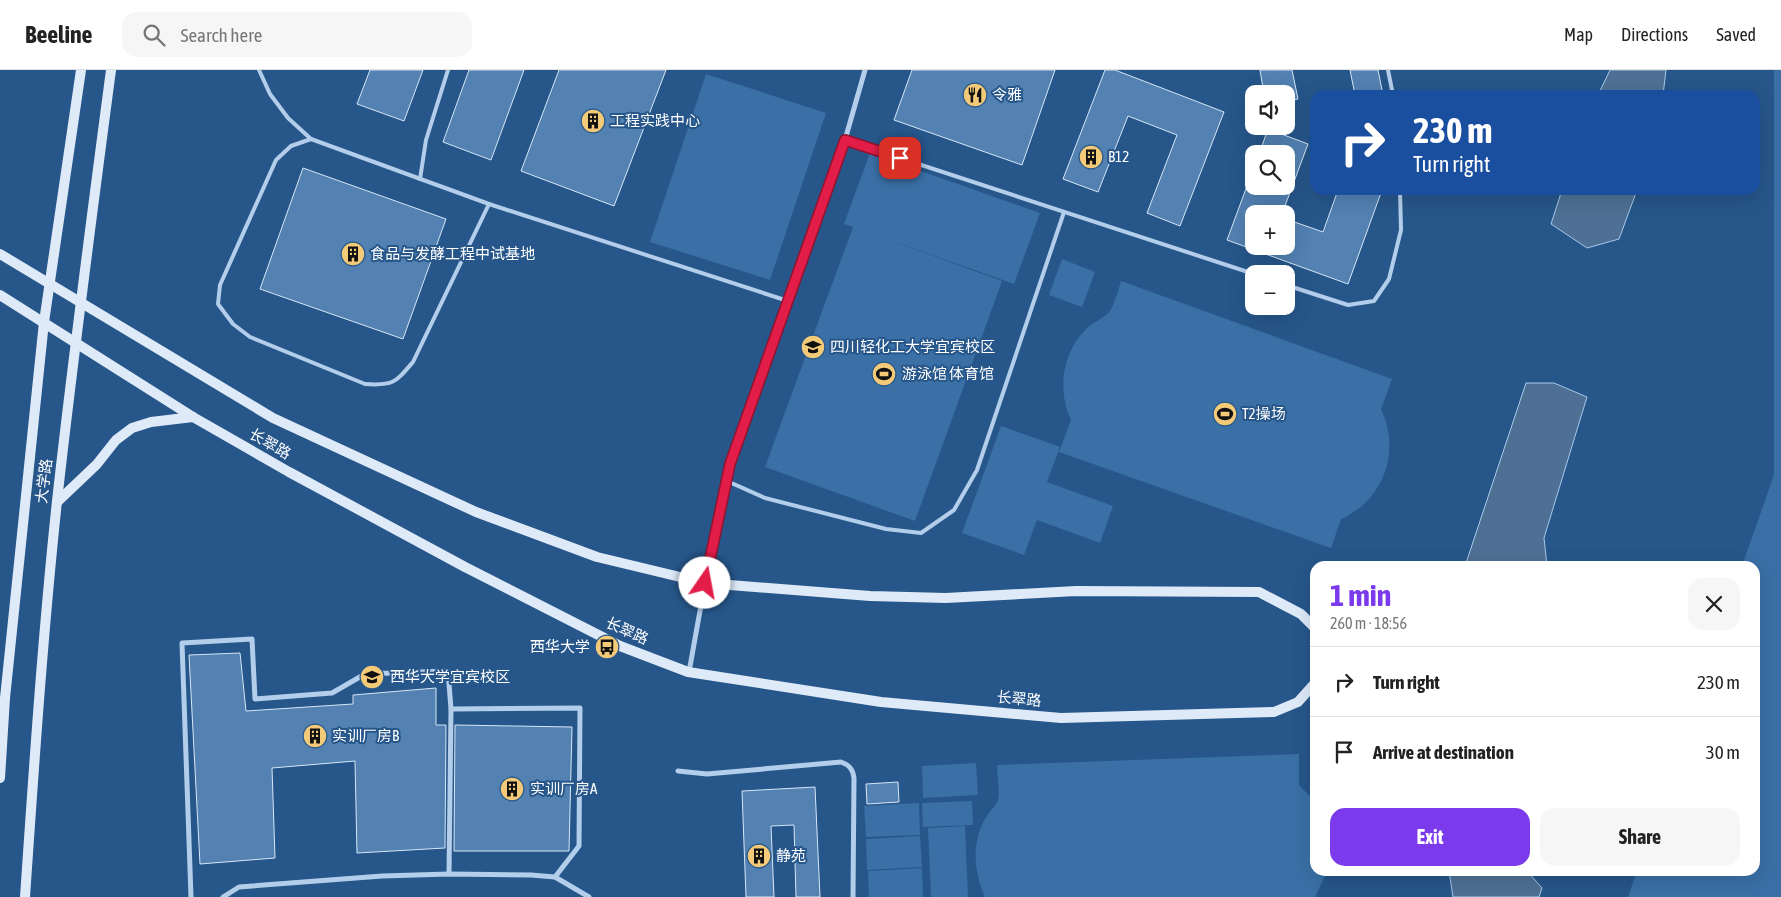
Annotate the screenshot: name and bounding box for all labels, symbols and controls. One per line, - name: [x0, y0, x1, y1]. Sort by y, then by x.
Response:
- search box: [122, 12, 472, 57]
- text: Beeline: [25, 21, 92, 48]
- icon: search: [140, 21, 168, 49]
- text: Search here: [180, 24, 262, 46]
- text: Map: [1564, 24, 1593, 45]
- text: Directions: [1621, 24, 1688, 45]
- text: Saved: [1716, 24, 1756, 45]
- restaurant icon: 令雅: [962, 82, 988, 108]
- map controls: [1245, 85, 1295, 315]
- button: sound: [1245, 85, 1295, 135]
- place label: 令雅: [992, 86, 1022, 103]
- building icon: 工程实践中心: [580, 108, 606, 134]
- icon: right: [1330, 110, 1395, 175]
- text: 230 m: [1413, 110, 1492, 150]
- place label: 工程实践中心: [610, 112, 700, 129]
- pin: [879, 137, 921, 179]
- icon: arrive: [886, 144, 914, 172]
- building icon: B12: [1078, 144, 1104, 170]
- button: search: [1245, 145, 1295, 195]
- place label: B12: [1108, 148, 1129, 165]
- text: Turn right: [1413, 151, 1490, 177]
- button: +: [1245, 205, 1295, 255]
- building icon: 食品与发酵工程中试基地: [340, 241, 366, 267]
- place label: 食品与发酵工程中试基地: [370, 245, 535, 262]
- button: −: [1245, 265, 1295, 315]
- school or university icon: 四川轻化工大学宜宾校区: [800, 334, 826, 360]
- place label: 四川轻化工大学宜宾校区: [830, 338, 995, 355]
- sports icon: 游泳馆 体育馆: [871, 361, 897, 387]
- place label: 游泳馆 体育馆: [902, 365, 994, 382]
- sports icon: T2操场: [1212, 401, 1238, 427]
- place label: T2操场: [1242, 405, 1286, 422]
- street label: 长翠路: [247, 425, 294, 462]
- street label: 大学路: [32, 458, 55, 504]
- position arrow: [678, 556, 730, 608]
- text: 1 min: [1330, 578, 1391, 612]
- button: close: [1688, 578, 1740, 630]
- street label: 长翠路: [603, 614, 651, 647]
- text: 260 m · 18:56: [1330, 614, 1407, 632]
- bus stop icon: 西华大学: [594, 634, 620, 660]
- place label: 西华大学: [530, 638, 590, 655]
- school or university icon: 西华大学宜宾校区: [359, 664, 385, 690]
- place label: 西华大学宜宾校区: [390, 668, 510, 685]
- icon: right: [1330, 668, 1358, 696]
- text: Turn right: [1373, 671, 1440, 693]
- text: 230 m: [1697, 671, 1740, 693]
- street label: 长翠路: [996, 688, 1042, 709]
- building icon: 实训厂房B: [302, 723, 328, 749]
- place label: 实训厂房B: [332, 727, 399, 744]
- icon: arrive: [1330, 738, 1358, 766]
- text: Arrive at destination: [1373, 741, 1514, 763]
- text: 30 m: [1706, 741, 1740, 763]
- building icon: 实训厂房A: [499, 776, 525, 802]
- place label: 实训厂房A: [530, 780, 598, 797]
- button: Exit: [1330, 808, 1530, 866]
- button: Share: [1540, 808, 1740, 866]
- building icon: 静苑: [746, 843, 772, 869]
- place label: 静苑: [776, 847, 806, 864]

